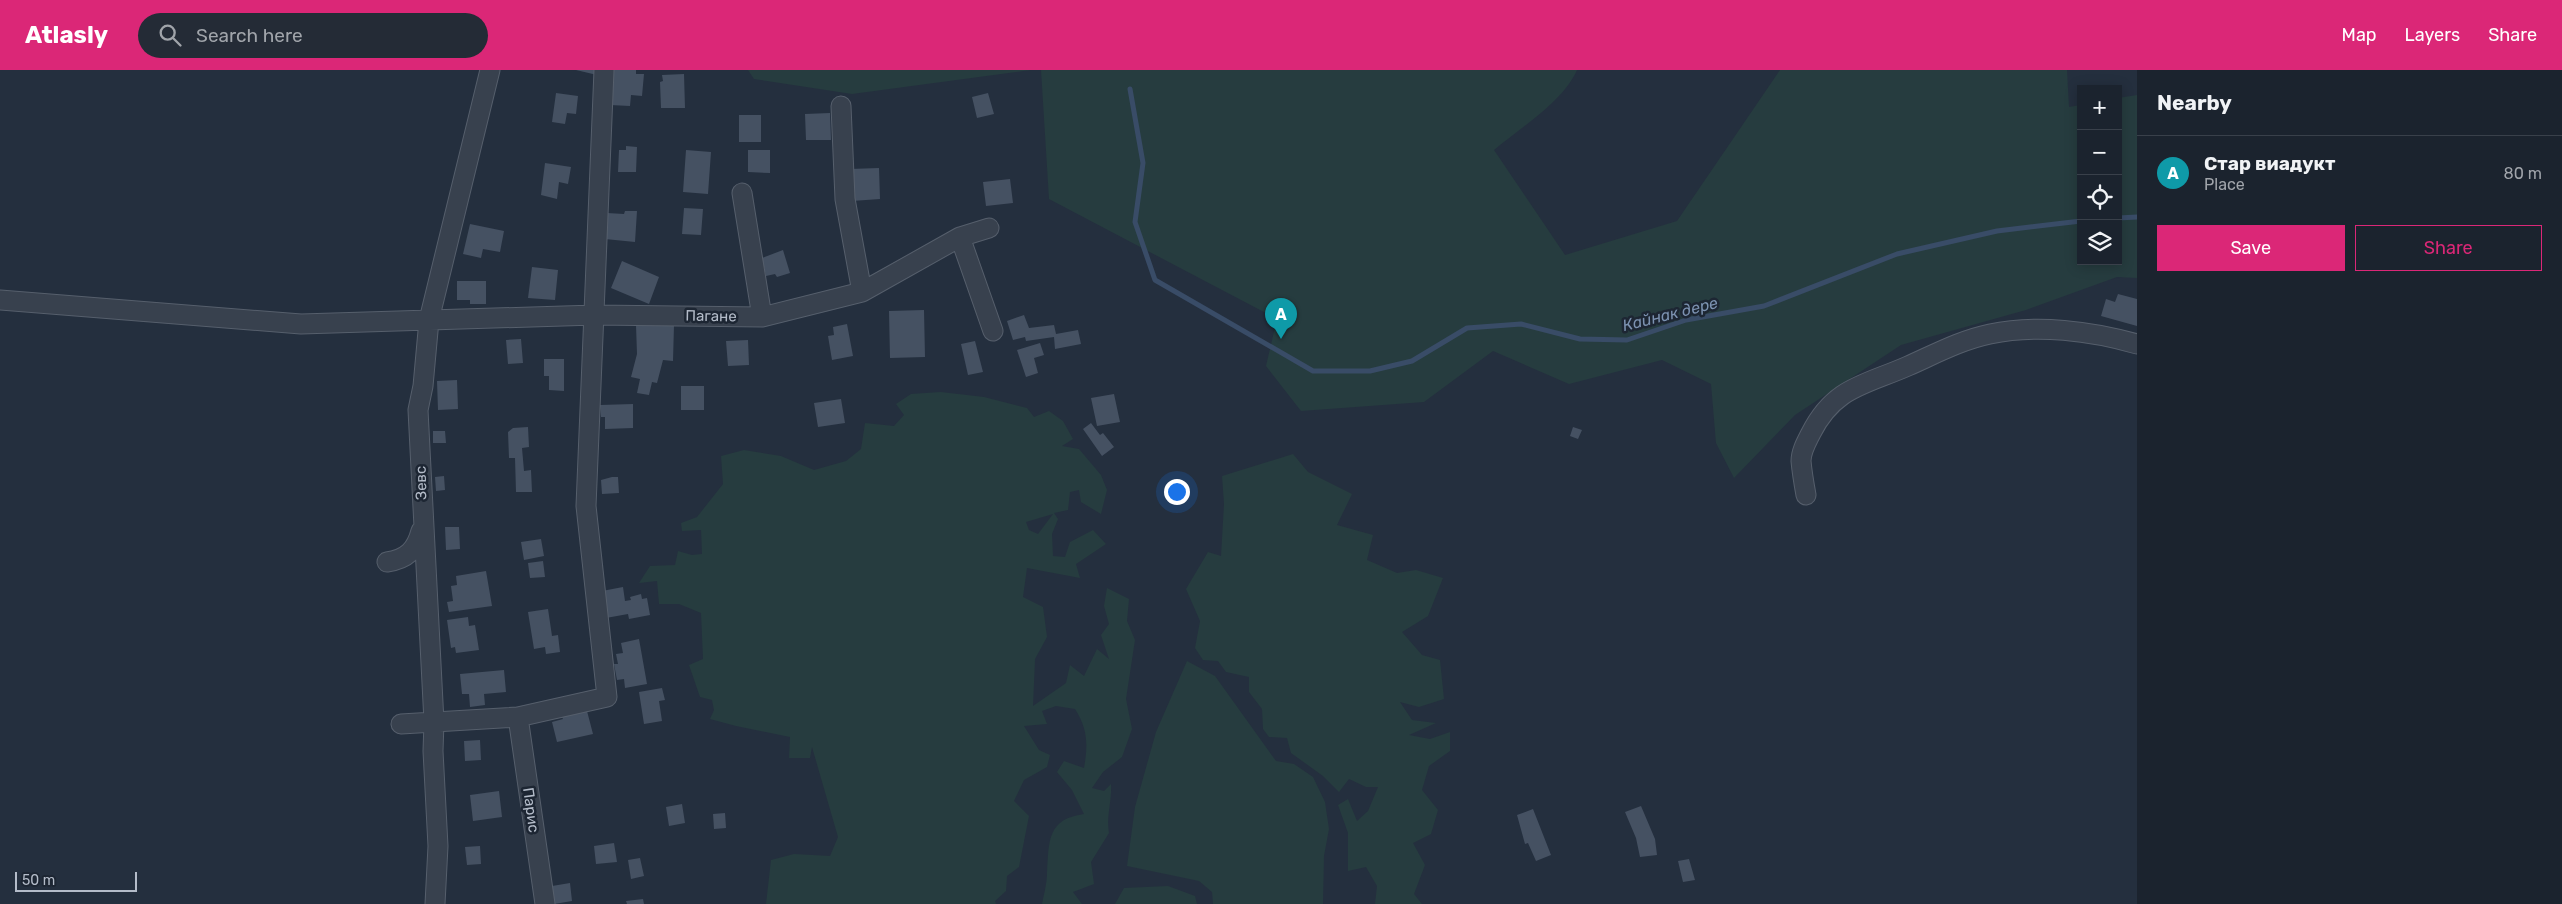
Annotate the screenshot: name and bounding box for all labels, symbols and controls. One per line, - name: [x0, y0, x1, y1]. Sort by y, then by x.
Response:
- search box: [138, 13, 488, 58]
- text: Atlasly: [25, 21, 108, 49]
- icon: search: [156, 21, 184, 49]
- text: Search here: [196, 24, 303, 47]
- text: Map: [2342, 24, 2377, 46]
- text: Layers: [2405, 24, 2460, 46]
- text: Share: [2488, 24, 2537, 46]
- map controls: [2077, 85, 2122, 265]
- button: +: [2077, 85, 2122, 130]
- text: Nearby: [2157, 90, 2232, 115]
- button: −: [2077, 130, 2122, 175]
- text: Стар виадукт: [2204, 152, 2336, 175]
- text: A: [2167, 164, 2179, 183]
- text: 80 m: [2504, 164, 2542, 183]
- button: locate: [2077, 175, 2122, 220]
- text: Place: [2204, 175, 2245, 194]
- button: layers: [2077, 220, 2122, 265]
- button: Save: [2157, 225, 2345, 271]
- button: Share: [2355, 225, 2542, 271]
- water label: Кайнак дере: [1620, 293, 1720, 335]
- pin: A: [1265, 298, 1297, 339]
- street label: Пагане: [685, 307, 737, 325]
- street label: Зевс: [412, 466, 430, 500]
- your location: [1164, 479, 1190, 505]
- street label: Парис: [519, 786, 543, 834]
- scale bar: [15, 869, 138, 892]
- text: 50 m: [22, 872, 55, 889]

